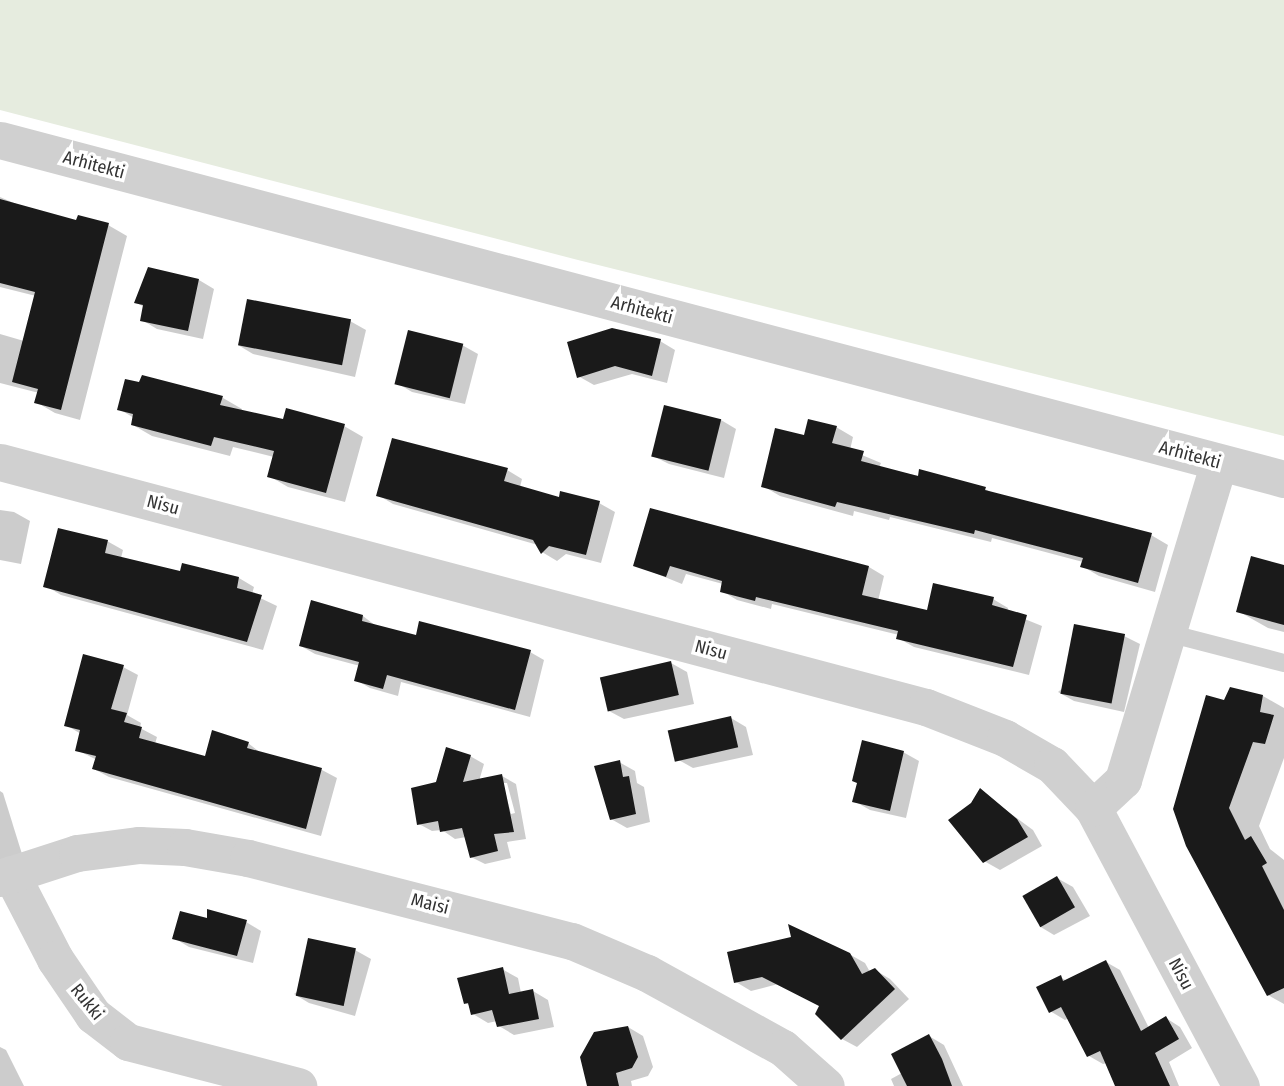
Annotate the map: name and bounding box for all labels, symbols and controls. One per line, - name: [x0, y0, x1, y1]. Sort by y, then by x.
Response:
- street label: Arhitekti: [61, 146, 127, 184]
- street label: Arhitekti: [609, 291, 675, 329]
- street label: Arhitekti: [1157, 436, 1223, 474]
- street label: Nisu: [144, 490, 182, 520]
- street label: Nisu: [692, 635, 730, 665]
- street label: Maisi: [409, 889, 451, 919]
- street label: Nisu: [1164, 955, 1198, 993]
- street label: Rukki: [66, 979, 108, 1025]

